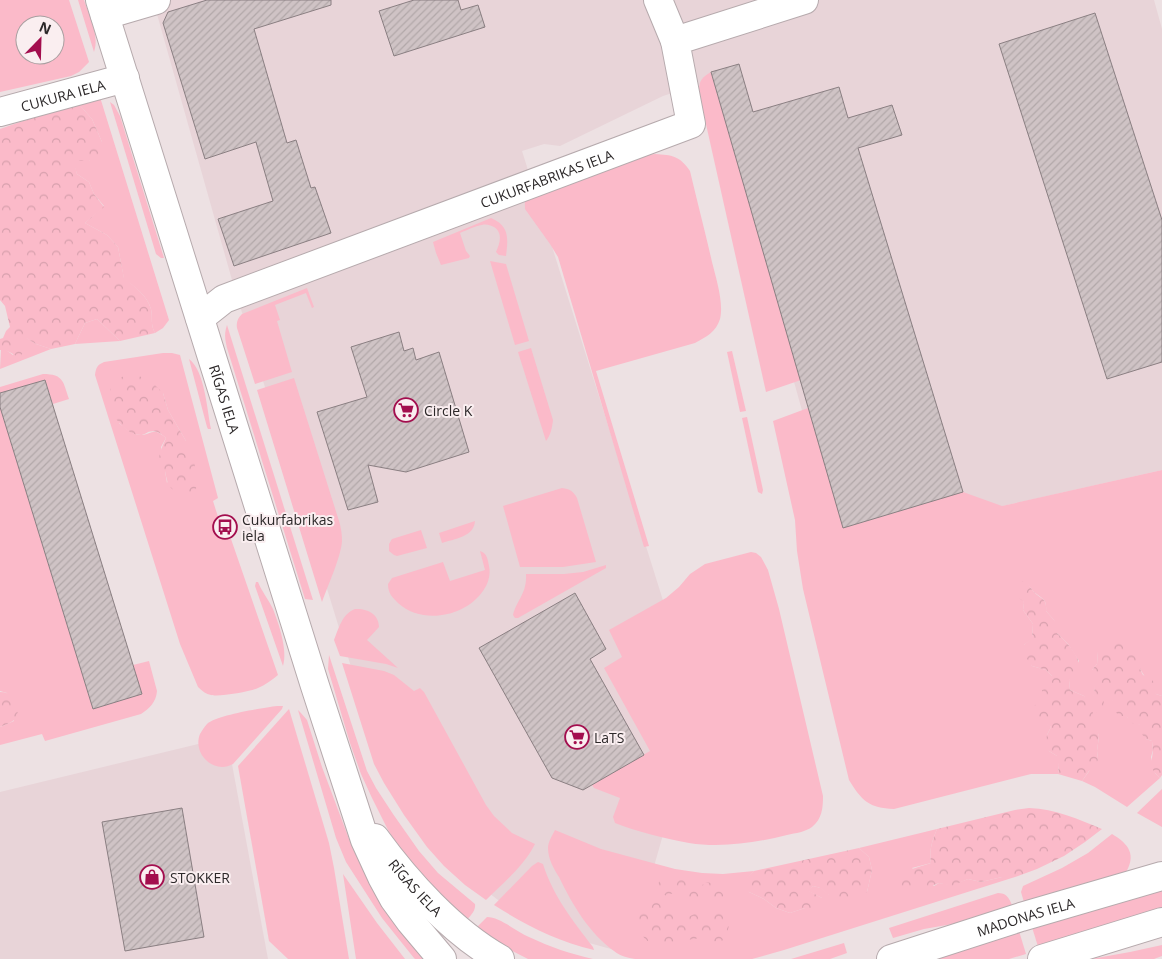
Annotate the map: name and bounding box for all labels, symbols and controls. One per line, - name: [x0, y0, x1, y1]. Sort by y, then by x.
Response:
- north arrow: [15, 15, 65, 65]
- text: N: [36, 17, 54, 39]
- street label: CUKURA IELA: [18, 74, 107, 116]
- street label: CUKURFABRIKAS IELA: [477, 144, 616, 212]
- street label: RĪGAS IELA: [205, 362, 245, 436]
- supermarket icon: Circle K: [393, 397, 419, 423]
- place label: Circle K: [424, 401, 473, 420]
- place label: Cukurfabrikas iela: [242, 510, 334, 545]
- bus stop icon: Cukurfabrikas iela: [212, 514, 238, 540]
- supermarket icon: LaTS: [564, 724, 590, 750]
- place label: LaTS: [594, 728, 624, 747]
- street label: RĪGAS IELA: [385, 855, 447, 920]
- shop icon: STOKKER: [139, 864, 165, 890]
- place label: STOKKER: [170, 868, 230, 887]
- street label: MADONAS IELA: [974, 892, 1077, 940]

